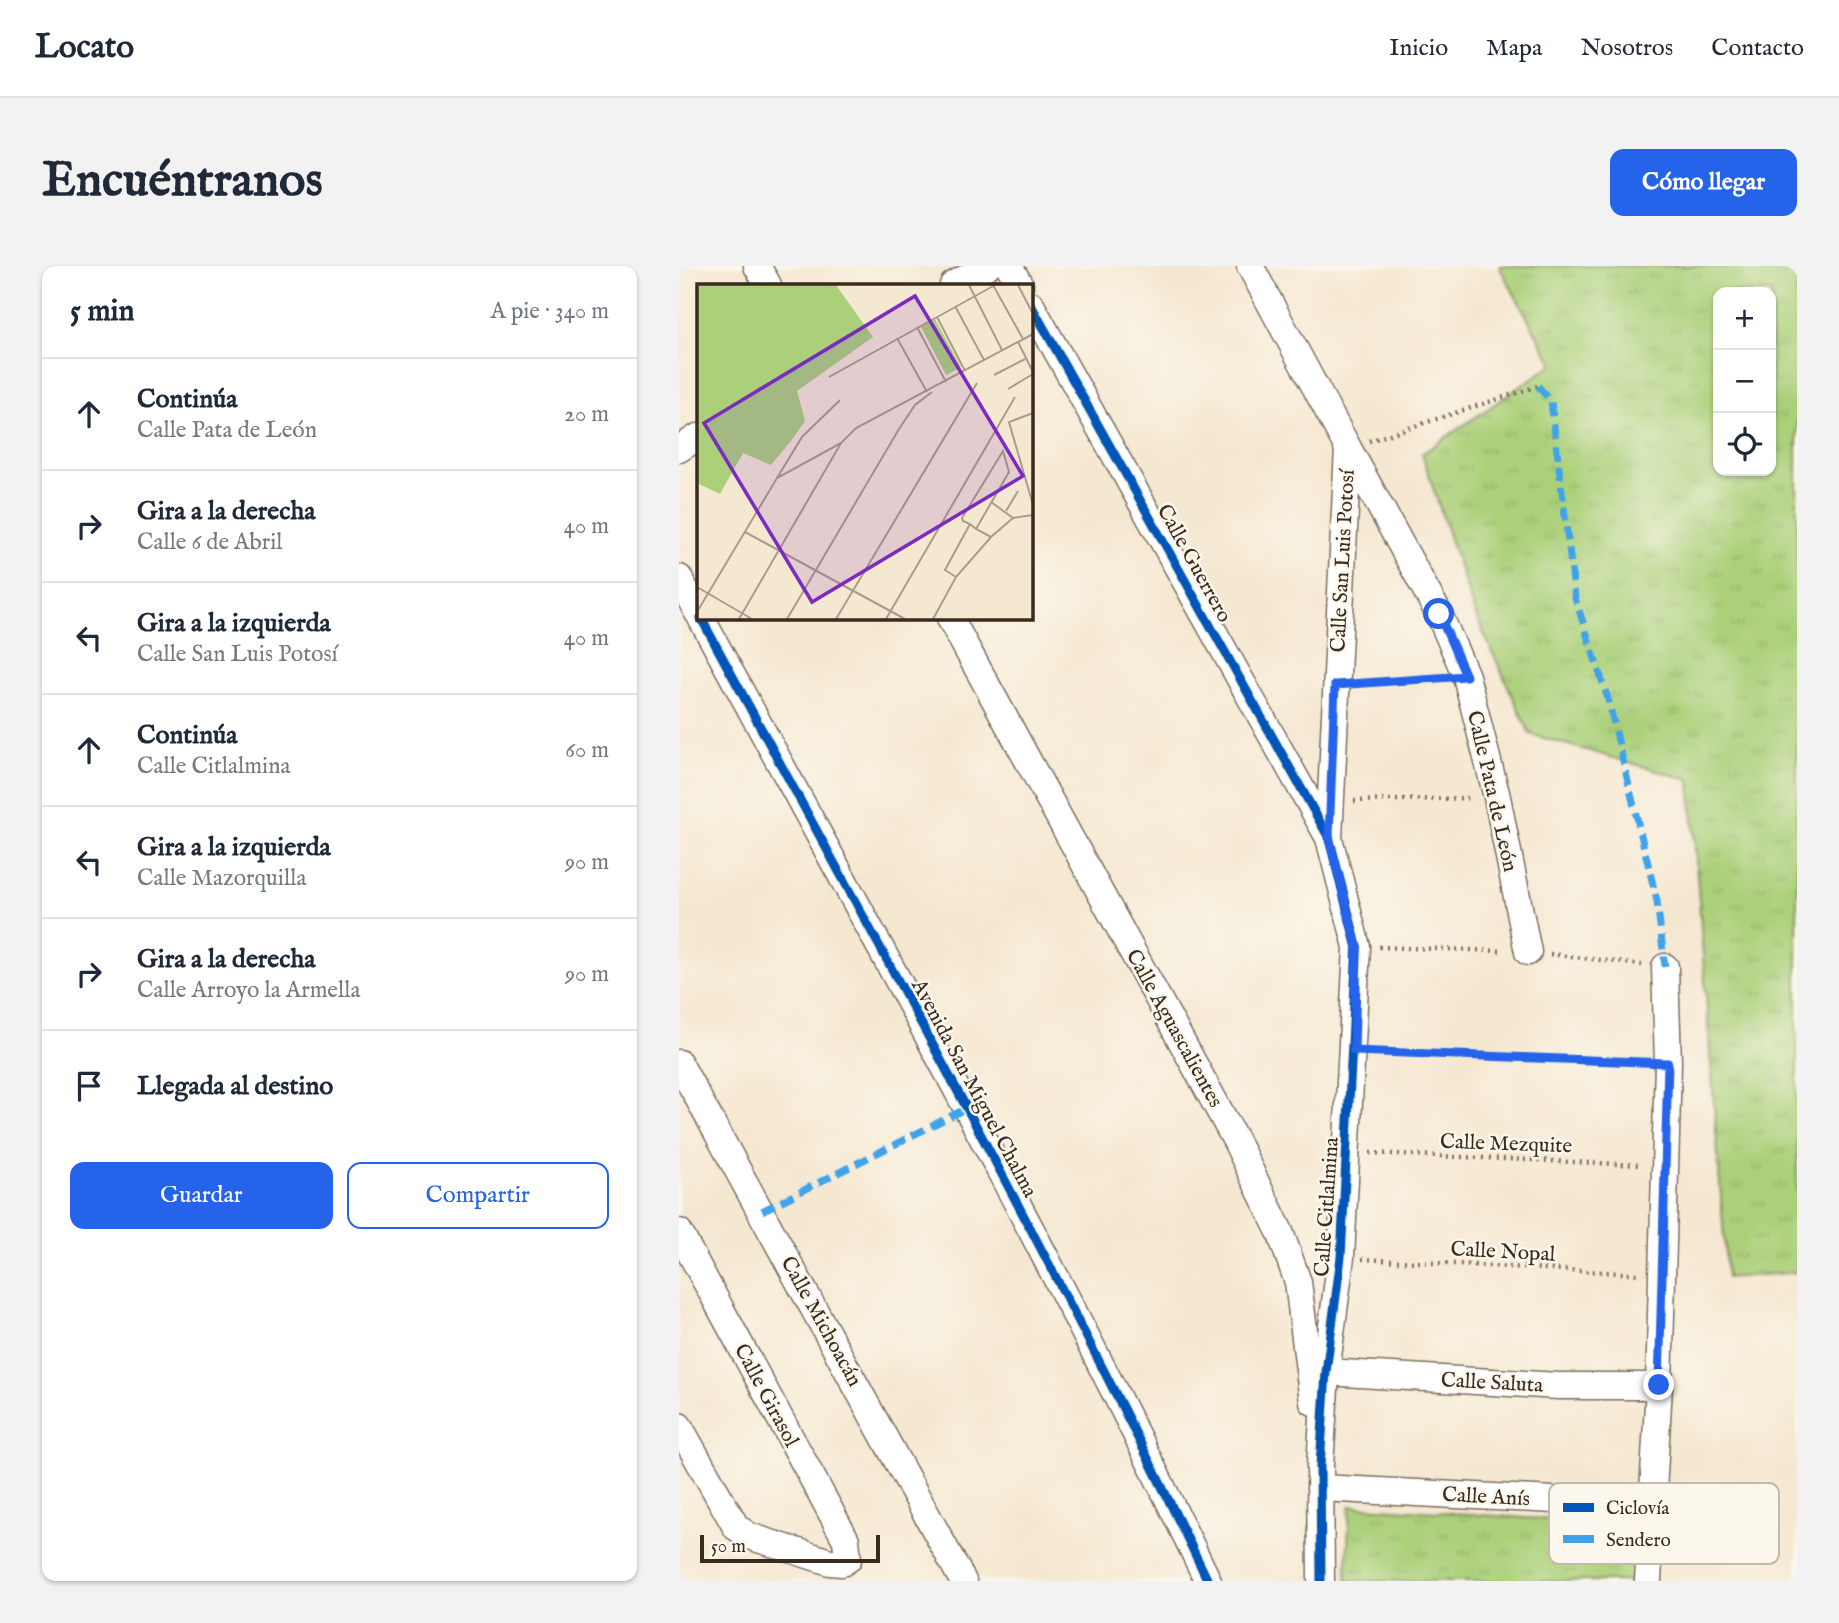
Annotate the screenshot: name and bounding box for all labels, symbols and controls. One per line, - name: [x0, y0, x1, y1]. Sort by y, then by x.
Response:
- text: Locato: [35, 27, 134, 69]
- text: Inicio: [1389, 33, 1448, 64]
- text: Mapa: [1486, 33, 1542, 64]
- text: Nosotros: [1580, 33, 1673, 64]
- text: Contacto: [1711, 33, 1804, 64]
- button: Cómo llegar: [1610, 149, 1797, 216]
- text: Encuéntranos: [42, 151, 323, 213]
- inset map: [697, 284, 1033, 620]
- map controls: [1713, 287, 1776, 476]
- button: +: [1713, 287, 1776, 350]
- text: 5 min: [70, 293, 135, 331]
- text: A pie · 340 m: [490, 297, 609, 326]
- button: −: [1713, 350, 1776, 413]
- text: Continúa: [137, 383, 238, 416]
- icon: ahead: [70, 395, 108, 433]
- text: 20 m: [564, 400, 609, 429]
- button: locate: [1713, 413, 1776, 476]
- text: Calle Pata de León: [137, 416, 317, 445]
- street label: Calle San Luis Potosí: [1325, 467, 1362, 653]
- text: Gira a la derecha: [137, 495, 316, 528]
- street label: Calle Guerrero: [1150, 500, 1237, 628]
- icon: right: [70, 507, 108, 545]
- text: 40 m: [564, 512, 609, 541]
- text: Calle 6 de Abril: [137, 528, 283, 557]
- route start: [1423, 598, 1454, 629]
- text: Gira a la izquierda: [137, 607, 331, 640]
- icon: left: [70, 619, 108, 657]
- text: 40 m: [564, 624, 609, 653]
- text: Calle San Luis Potosí: [137, 640, 338, 669]
- street label: Calle Pata de León: [1460, 708, 1523, 874]
- text: Continúa: [137, 719, 238, 752]
- icon: ahead: [70, 731, 108, 769]
- text: 60 m: [565, 736, 609, 765]
- text: Calle Citlalmina: [137, 752, 290, 781]
- text: Gira a la izquierda: [137, 831, 331, 864]
- icon: left: [70, 843, 108, 881]
- text: 90 m: [565, 848, 609, 877]
- text: Calle Mazorquilla: [137, 864, 306, 893]
- text: Gira a la derecha: [137, 943, 316, 976]
- street label: Calle Aguascalientes: [1119, 945, 1228, 1113]
- icon: right: [70, 955, 108, 993]
- text: 90 m: [565, 960, 609, 989]
- street label: Avenida San Miguel Chalma: [904, 974, 1043, 1203]
- text: Calle Arroyo la Armella: [137, 976, 360, 1005]
- icon: arrive: [70, 1067, 108, 1105]
- text: Llegada al destino: [137, 1070, 333, 1103]
- street label: Calle Mezquite: [1439, 1129, 1573, 1160]
- street label: Calle Citlalmina: [1309, 1135, 1346, 1278]
- button: Guardar: [70, 1162, 333, 1229]
- button: Compartir: [347, 1162, 609, 1229]
- street label: Calle Nopal: [1450, 1236, 1556, 1269]
- street label: Calle Michoacán: [774, 1252, 868, 1392]
- street label: Calle Girasol: [727, 1339, 804, 1452]
- street label: Calle Saluta: [1440, 1367, 1545, 1400]
- route end: [1643, 1369, 1674, 1400]
- street label: Calle Anís: [1441, 1482, 1531, 1513]
- legend: [1549, 1483, 1779, 1564]
- text: Ciclovía: [1606, 1497, 1670, 1521]
- text: Sendero: [1606, 1529, 1671, 1553]
- scale bar: [700, 1532, 880, 1564]
- text: 50 m: [711, 1535, 746, 1559]

